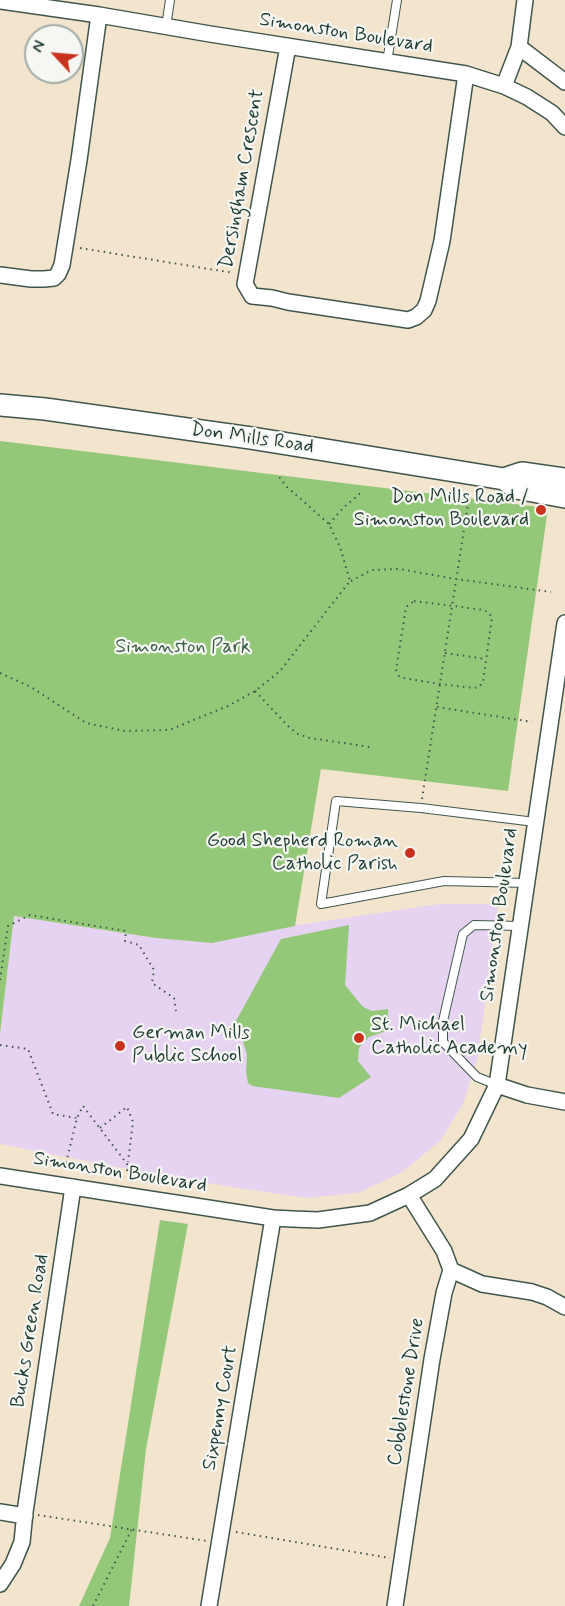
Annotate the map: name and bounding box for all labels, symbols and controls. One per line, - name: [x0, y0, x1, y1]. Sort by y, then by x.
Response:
- street label: Simonston Boulevard: [258, 8, 434, 60]
- north arrow: [24, 24, 84, 84]
- text: N: [27, 37, 51, 56]
- street label: Dersingham Crescent: [215, 87, 271, 271]
- street label: Don Mills Road: [189, 418, 315, 460]
- place label: Don Mills Road / Simonston Boulevard: [354, 486, 529, 533]
- marker: Don Mills Road / Simonston Boulevard: [534, 503, 548, 517]
- park label: Simonston Park: [115, 636, 251, 660]
- street label: Simonston Boulevard: [476, 827, 524, 1003]
- place label: Good Shepherd Roman Catholic Parish: [207, 830, 398, 877]
- marker: Good Shepherd Roman Catholic Parish: [403, 846, 417, 860]
- place label: St. Michael Catholic Academy: [371, 1014, 528, 1061]
- place label: German Mills Public School: [132, 1022, 250, 1069]
- marker: St. Michael Catholic Academy: [352, 1031, 366, 1045]
- marker: German Mills Public School: [113, 1039, 127, 1053]
- street label: Simonston Boulevard: [32, 1147, 208, 1199]
- street label: Bucks Green Road: [7, 1252, 55, 1410]
- street label: Cobblestone Drive: [383, 1316, 431, 1468]
- street label: Sixpenny Court: [198, 1344, 244, 1472]

